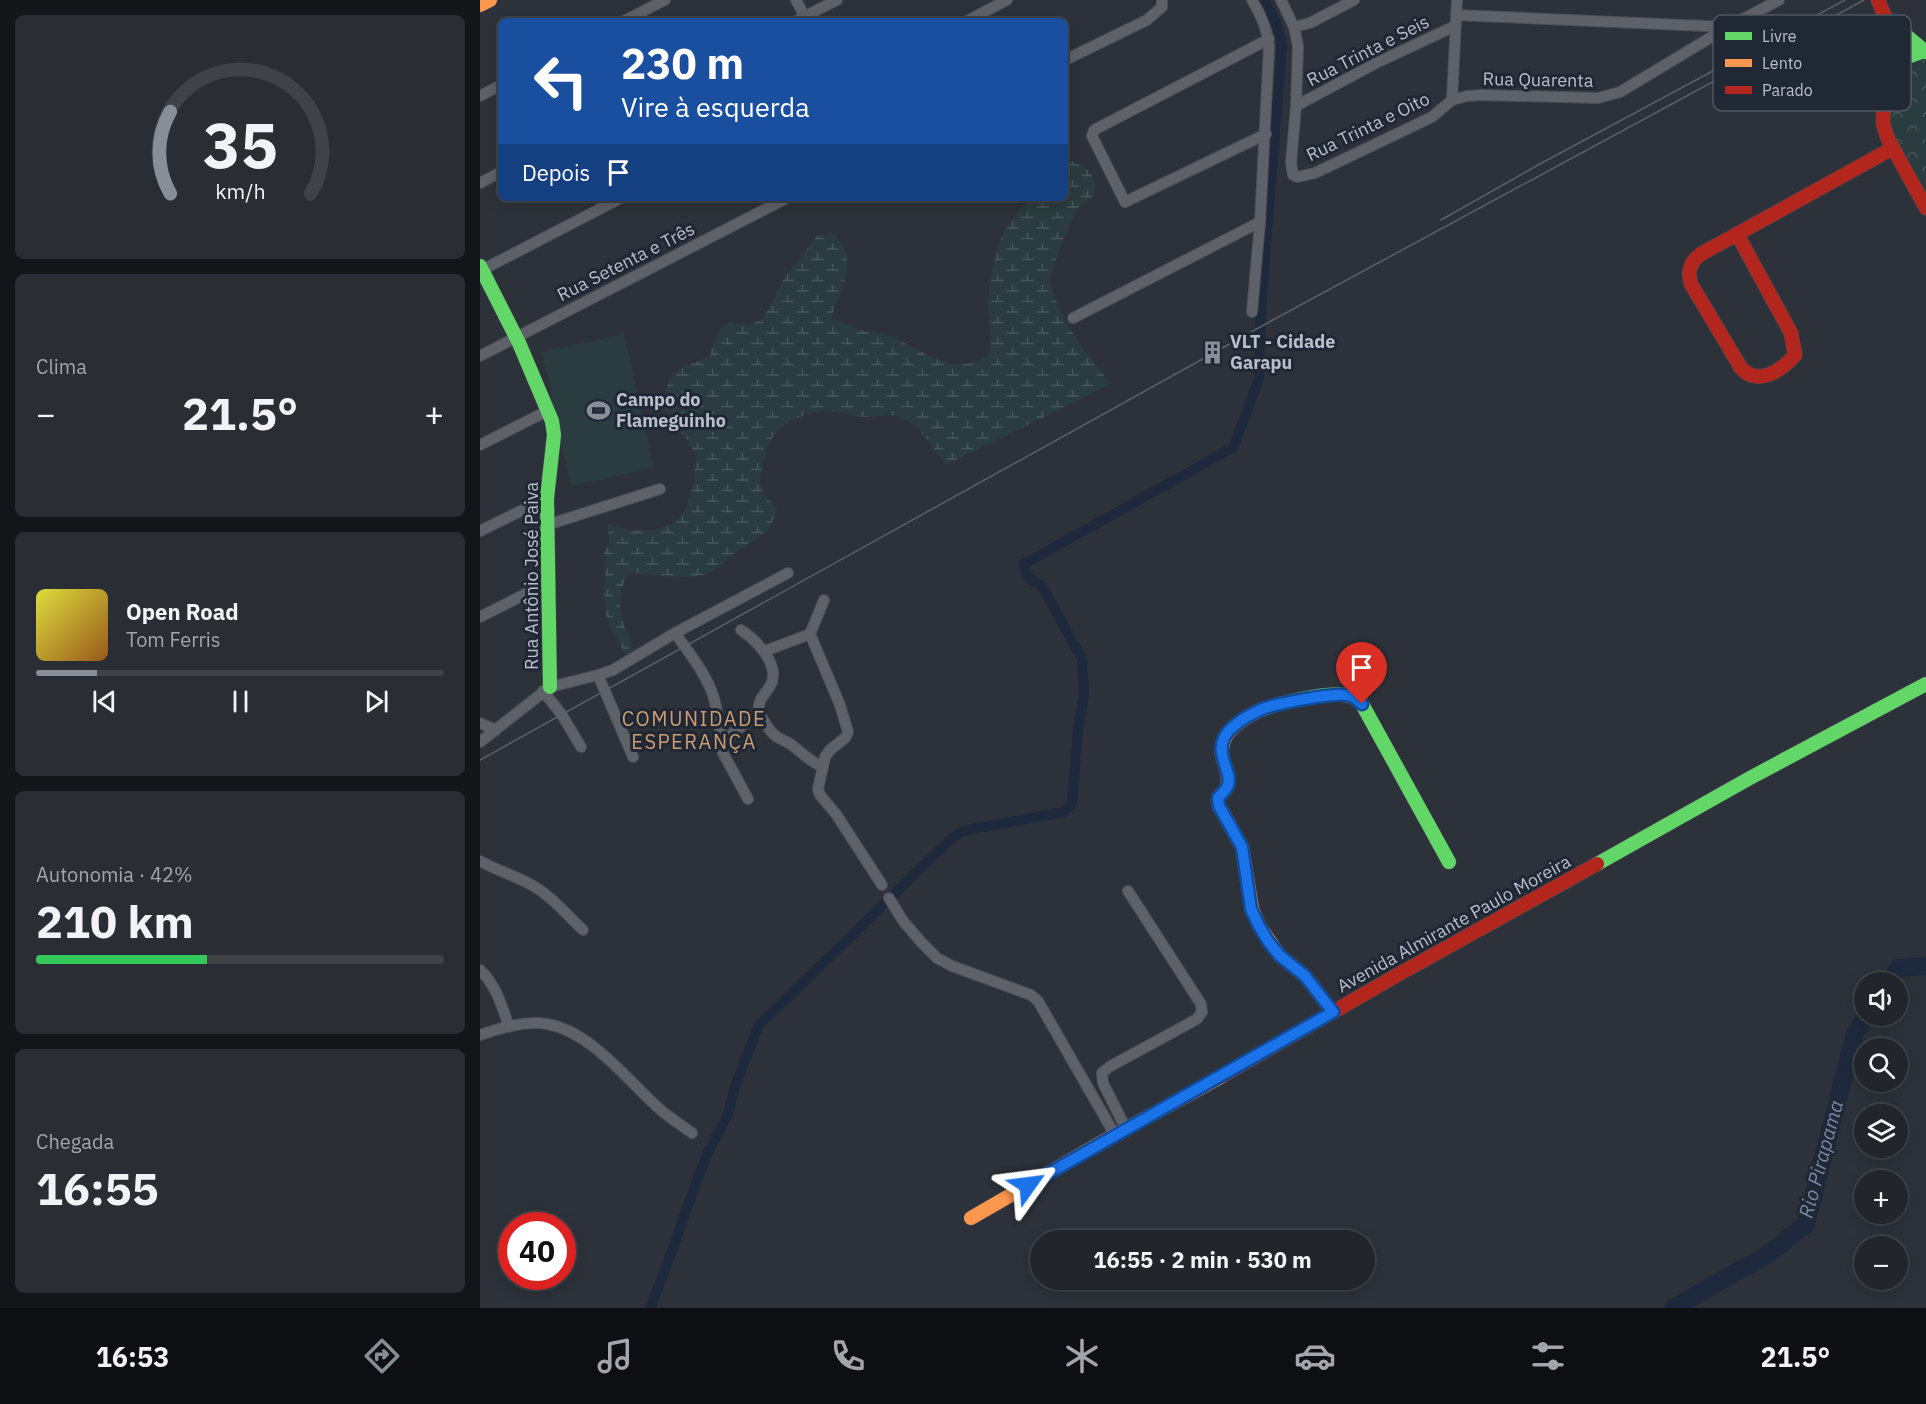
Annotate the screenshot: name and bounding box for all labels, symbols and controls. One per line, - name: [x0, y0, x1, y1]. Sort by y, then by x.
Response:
- street label: Rua Trinta e Seis: [1303, 10, 1433, 91]
- legend: [1713, 15, 1911, 111]
- text: Livre: [1762, 26, 1797, 46]
- text: 230 m: [621, 36, 744, 91]
- icon: left: [522, 42, 600, 120]
- text: Lento: [1762, 53, 1802, 73]
- street label: Rua Quarenta: [1482, 67, 1594, 92]
- text: Parado: [1762, 80, 1813, 100]
- street label: Rua Trinta e Oito: [1302, 87, 1433, 166]
- text: Vire à esquerda: [621, 89, 810, 124]
- text: 35: [203, 104, 277, 185]
- icon: arrive: [602, 156, 635, 189]
- text: Depois: [522, 158, 590, 187]
- text: km/h: [215, 177, 265, 205]
- street label: Rua Setenta e Três: [553, 217, 698, 306]
- place label: VLT - Cidade Garapu: [1230, 330, 1335, 374]
- building icon: VLT - Cidade Garapu: [1199, 339, 1225, 365]
- text: Clima: [36, 353, 87, 380]
- text: 21.5°: [182, 384, 298, 442]
- place label: Campo do Flameguinho: [616, 388, 726, 432]
- text: −: [36, 392, 56, 435]
- text: +: [424, 392, 444, 435]
- sports icon: Campo do Flameguinho: [585, 397, 611, 423]
- street label: Rua Antônio José Paiva: [520, 482, 543, 670]
- text: Open Road: [126, 597, 239, 626]
- text: Tom Ferris: [126, 626, 221, 653]
- pin: [1336, 642, 1387, 704]
- icon: arrive: [1345, 651, 1378, 684]
- icon: previous: [88, 685, 121, 718]
- icon: pause: [224, 685, 257, 718]
- icon: next: [360, 685, 393, 718]
- district label: COMUNIDADE ESPERANÇA: [622, 705, 766, 755]
- street label: Avenida Almirante Paulo Moreira: [1333, 849, 1575, 998]
- text: Autonomia · 42%: [36, 861, 193, 888]
- text: 210 km: [36, 892, 194, 950]
- map controls: [1854, 972, 1908, 1290]
- button: sound: [1854, 972, 1908, 1026]
- button: search: [1854, 1038, 1908, 1092]
- water label: Rio Pirapama: [1792, 1097, 1849, 1221]
- button: layers: [1854, 1104, 1908, 1158]
- text: Chegada: [36, 1128, 114, 1155]
- position arrow: [996, 1153, 1060, 1217]
- text: 16:55: [36, 1159, 159, 1217]
- button: +: [1854, 1170, 1908, 1224]
- speed limit sign: 40: [498, 1212, 576, 1290]
- button: −: [1854, 1236, 1908, 1290]
- text: 16:55 · 2 min · 530 m: [1093, 1245, 1312, 1274]
- icon: directions: [361, 1335, 403, 1377]
- icon: music: [594, 1335, 636, 1377]
- icon: phone: [827, 1335, 869, 1377]
- icon: climate: [1061, 1335, 1103, 1377]
- icon: car: [1294, 1335, 1336, 1377]
- icon: filters: [1527, 1335, 1569, 1377]
- text: 16:53: [96, 1339, 169, 1374]
- text: 21.5°: [1761, 1339, 1830, 1374]

